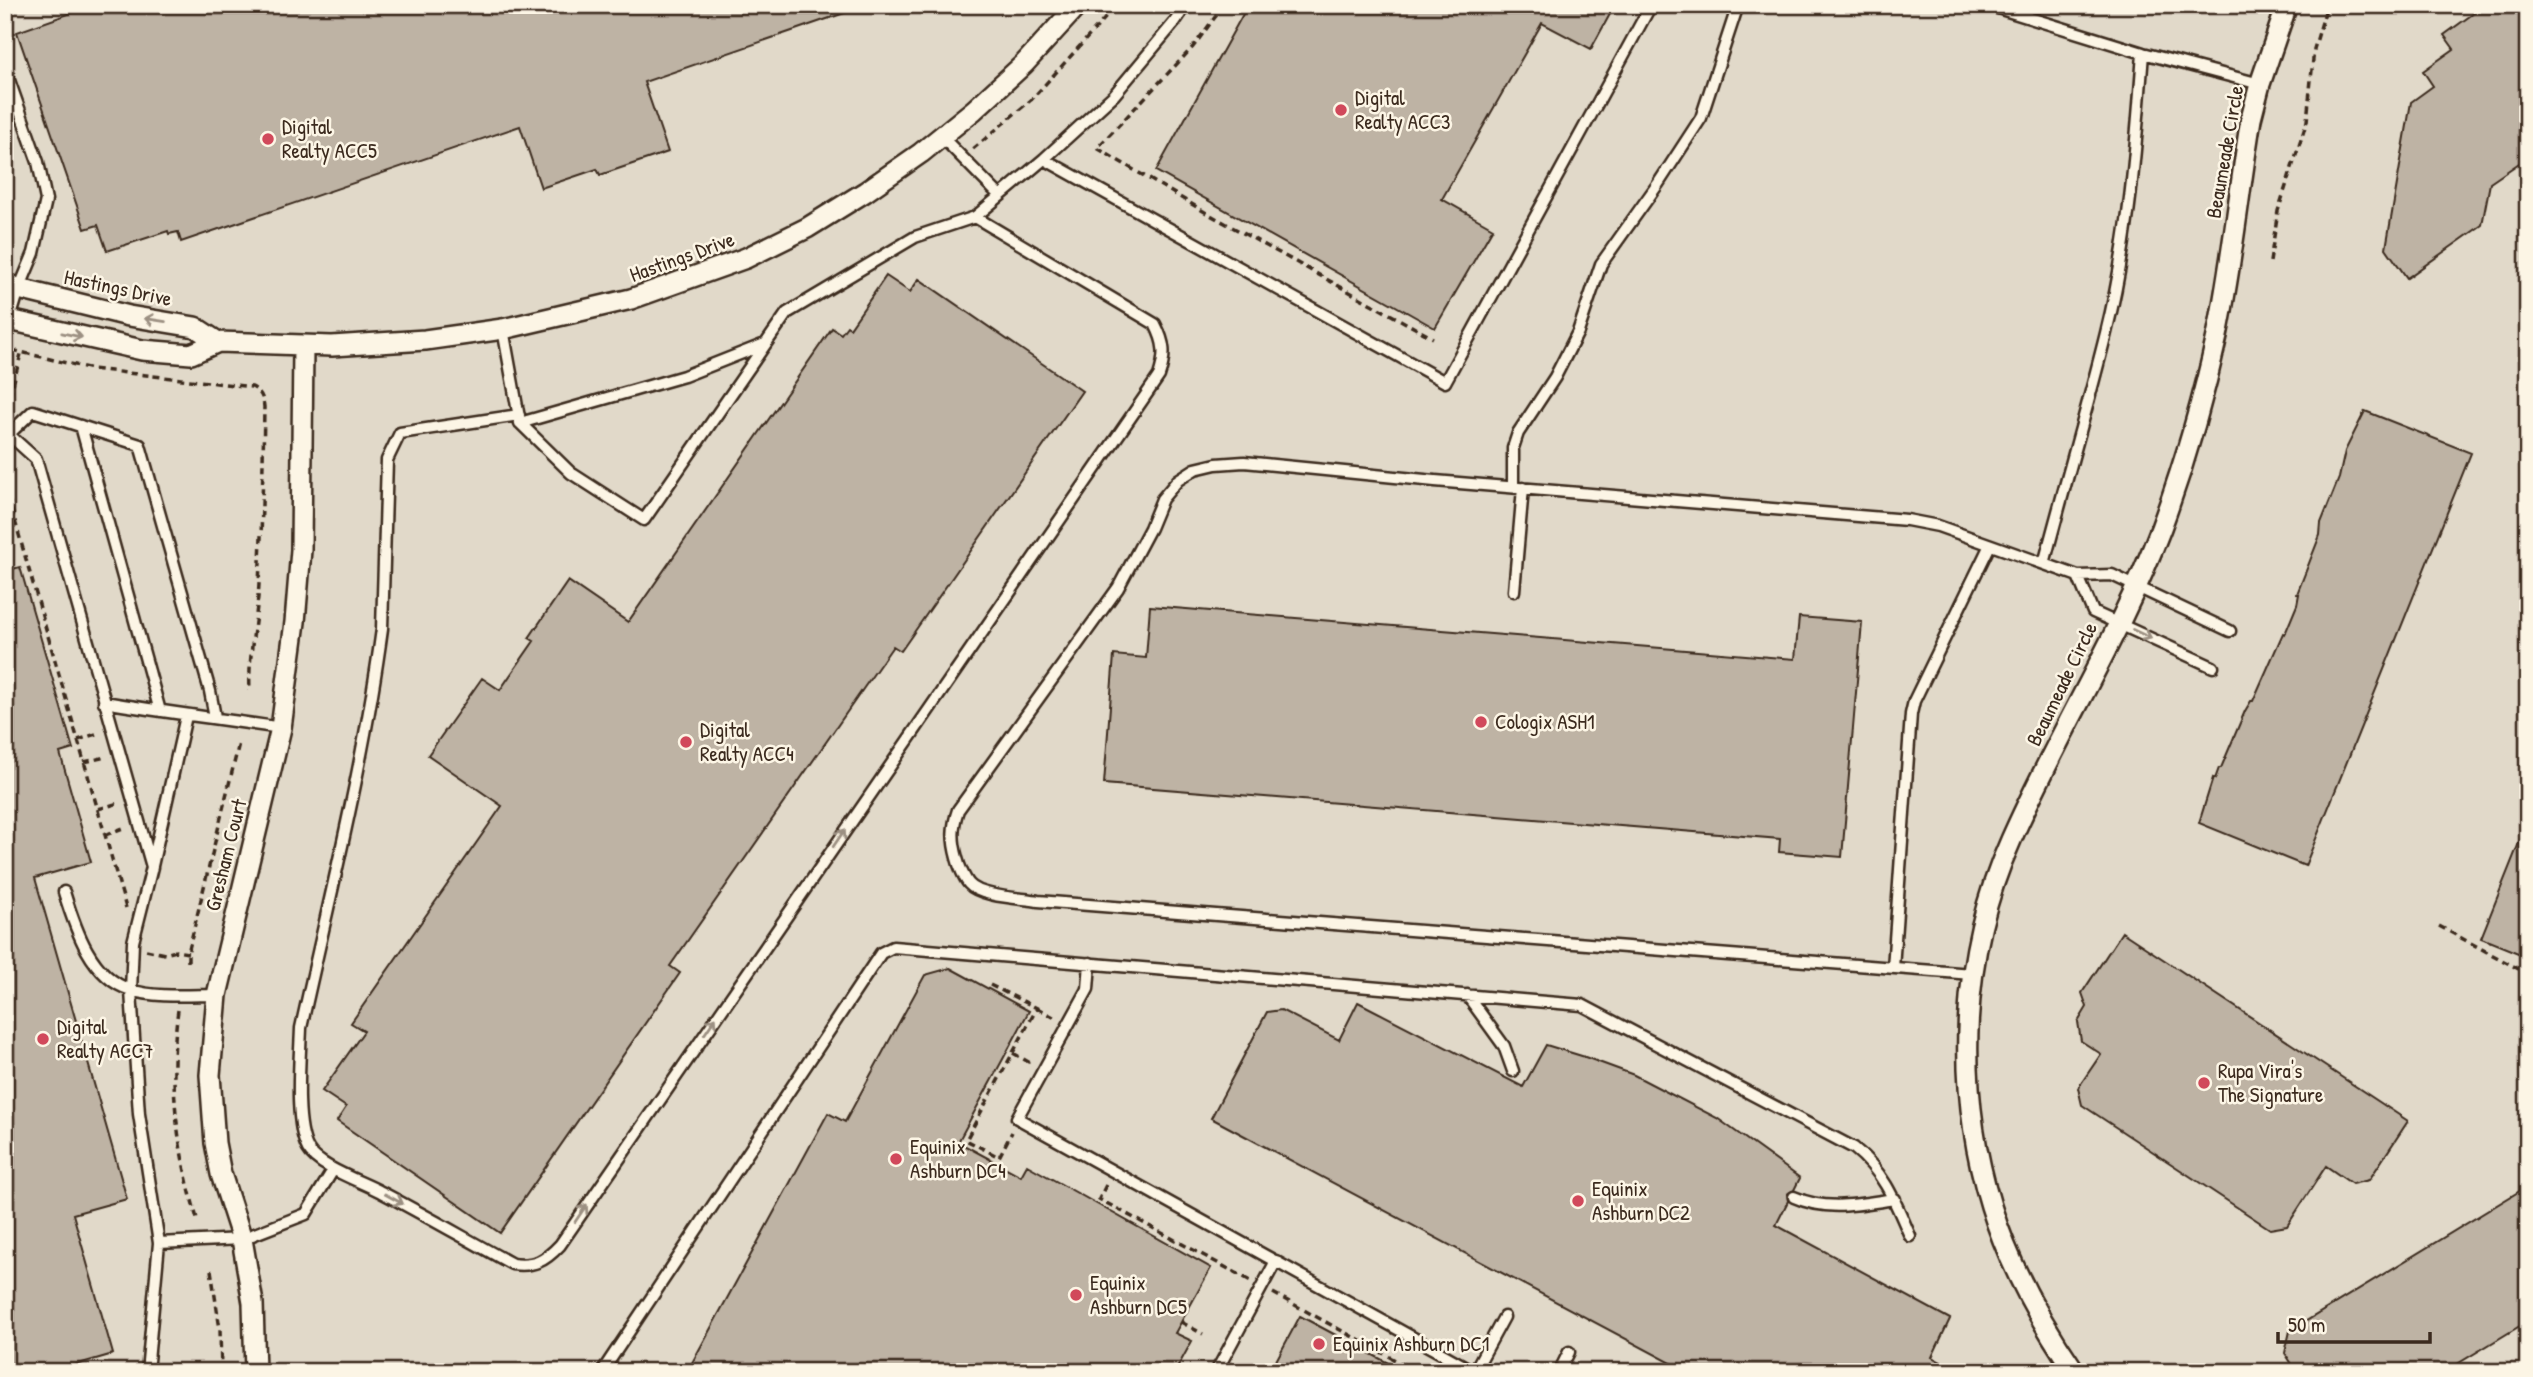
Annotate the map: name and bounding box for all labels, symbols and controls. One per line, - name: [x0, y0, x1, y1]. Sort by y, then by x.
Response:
- place label: Digital Realty ACC3: [1355, 83, 1450, 136]
- street label: Beaumeade Circle: [2199, 83, 2250, 221]
- marker: Digital Realty ACC3: [1333, 102, 1349, 118]
- place label: Digital Realty ACC5: [282, 112, 377, 165]
- marker: Digital Realty ACC5: [260, 131, 276, 147]
- street label: Hastings Drive: [625, 224, 738, 289]
- street label: Hastings Drive: [62, 262, 175, 313]
- one-way arrow: [144, 313, 167, 326]
- one-way arrow: [60, 328, 83, 342]
- street label: Beaumeade Circle: [2019, 617, 2104, 750]
- one-way arrow: [2131, 628, 2152, 641]
- place label: Cologix ASH1: [1495, 707, 1595, 736]
- marker: Cologix ASH1: [1473, 714, 1489, 730]
- place label: Digital Realty ACC4: [700, 715, 794, 768]
- marker: Digital Realty ACC4: [678, 734, 694, 750]
- street label: Gresham Court: [198, 795, 254, 914]
- one-way arrow: [832, 829, 846, 848]
- place label: Digital Realty ACC7: [57, 1012, 153, 1065]
- one-way arrow: [703, 1017, 717, 1036]
- marker: Digital Realty ACC7: [35, 1031, 51, 1047]
- place label: Rupa Vira's The Signature: [2218, 1056, 2323, 1109]
- marker: Rupa Vira's The Signature: [2196, 1075, 2212, 1091]
- place label: Equinix Ashburn DC4: [910, 1132, 1006, 1185]
- marker: Equinix Ashburn DC4: [888, 1151, 904, 1167]
- place label: Equinix Ashburn DC2: [1592, 1174, 1690, 1227]
- one-way arrow: [384, 1192, 404, 1206]
- marker: Equinix Ashburn DC2: [1570, 1193, 1586, 1209]
- one-way arrow: [574, 1204, 588, 1224]
- place label: Equinix Ashburn DC5: [1090, 1268, 1187, 1321]
- marker: Equinix Ashburn DC5: [1068, 1287, 1084, 1303]
- scale bar: [2278, 1300, 2430, 1344]
- text: 50 m: [2288, 1310, 2325, 1339]
- place label: Equinix Ashburn DC1: [1333, 1329, 1489, 1358]
- marker: Equinix Ashburn DC1: [1311, 1336, 1327, 1352]

